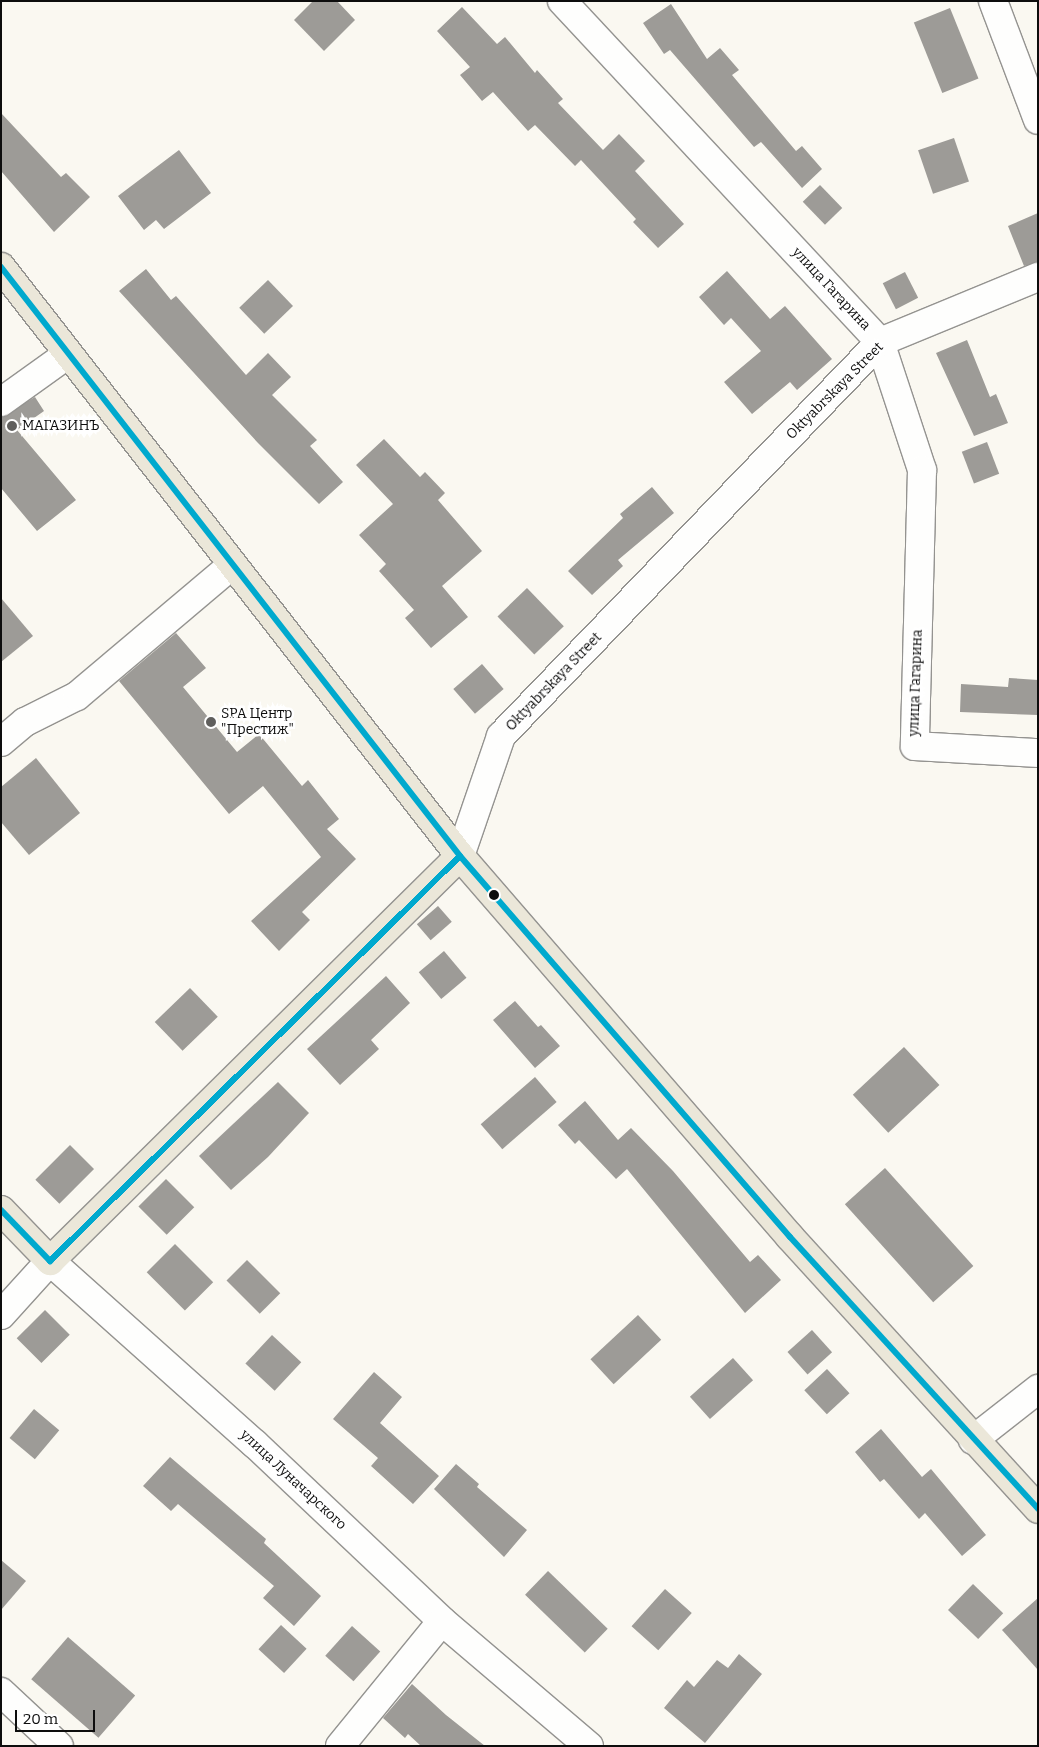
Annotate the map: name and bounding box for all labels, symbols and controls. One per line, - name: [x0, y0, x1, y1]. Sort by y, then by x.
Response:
- street label: улица Гагарина: [788, 244, 874, 334]
- street label: Oktyabrskaya Street: [783, 339, 887, 443]
- place label: МАГАЗИНЪ: [22, 418, 99, 434]
- marker: МАГАЗИНЪ: [6, 420, 18, 432]
- street label: Oktyabrskaya Street: [503, 629, 605, 735]
- street label: улица Гагарина: [906, 629, 926, 737]
- place label: SPA Центр "Престиж": [221, 706, 294, 739]
- marker: SPA Центр "Престиж": [205, 716, 217, 728]
- unlabelled marker: [489, 890, 499, 900]
- street label: улица Луначарского: [237, 1427, 349, 1533]
- scale bar: [18, 1700, 98, 1732]
- text: 20 m: [23, 1710, 58, 1728]

